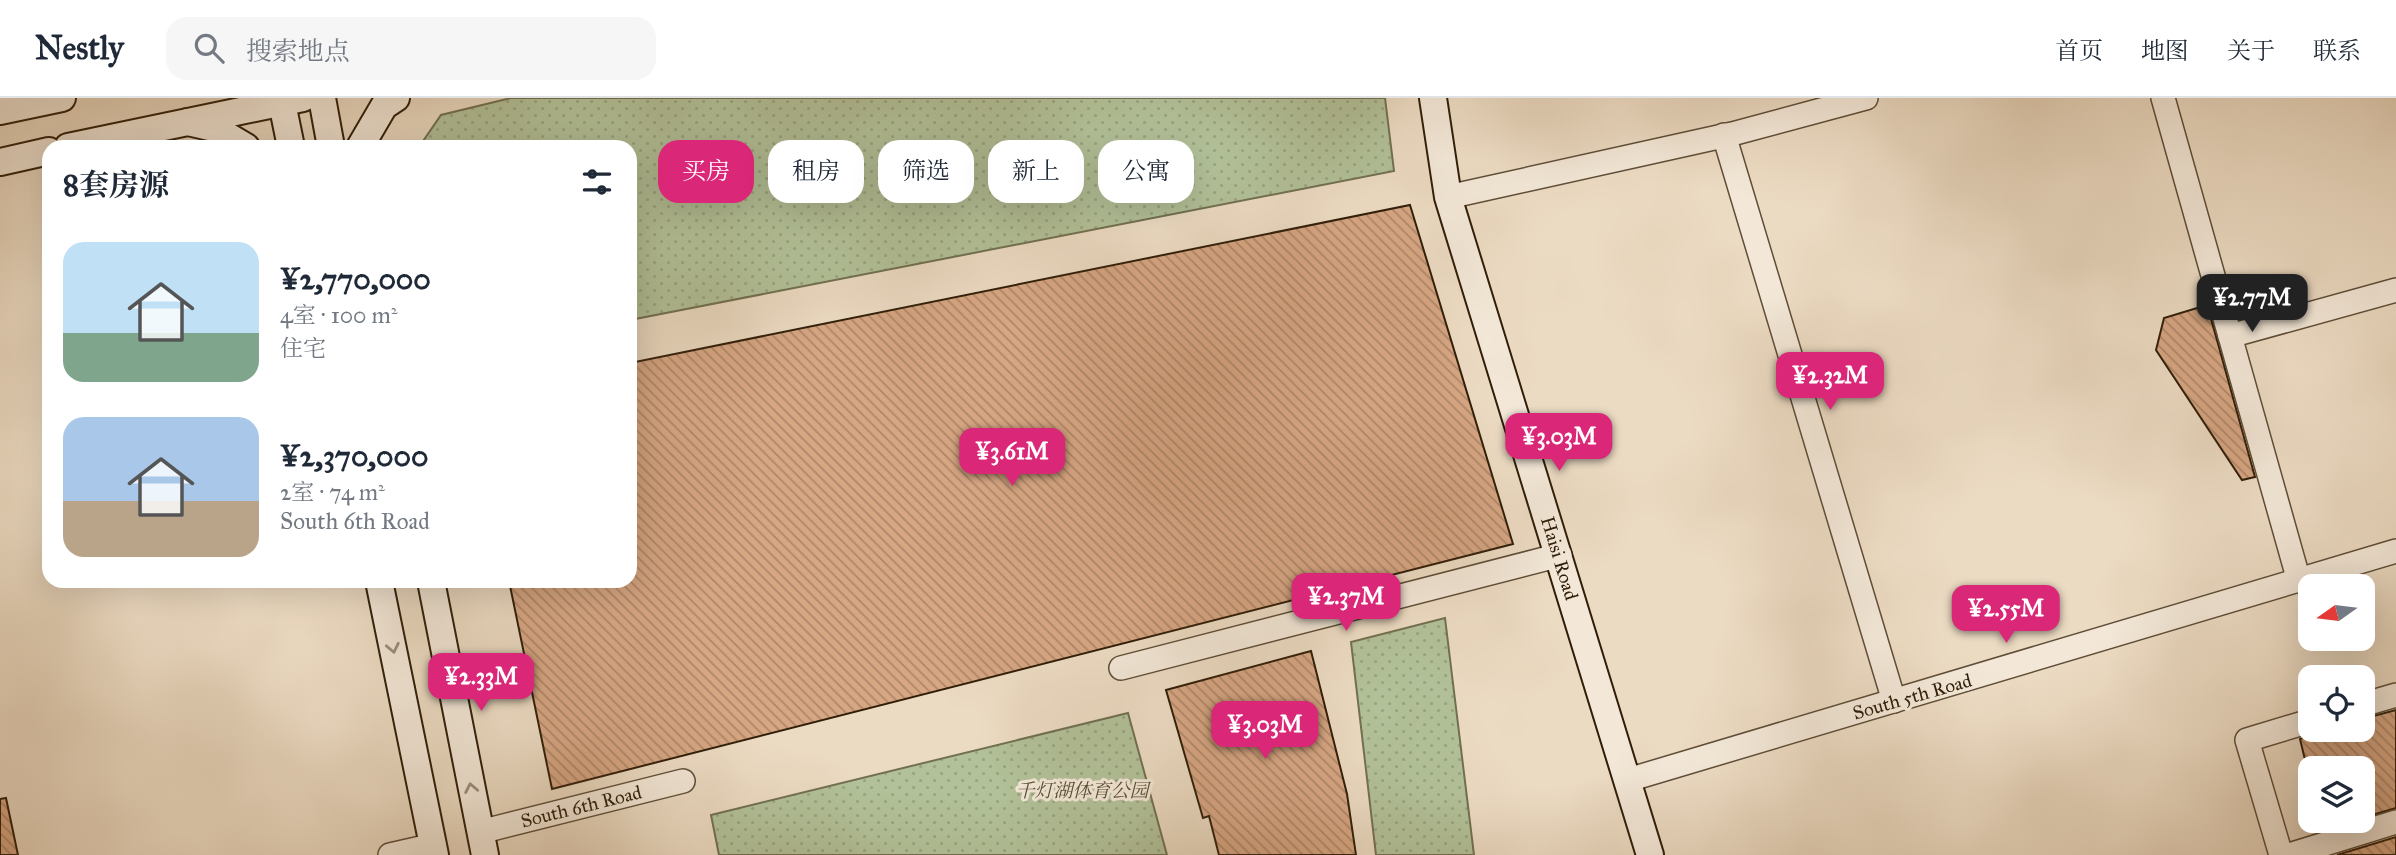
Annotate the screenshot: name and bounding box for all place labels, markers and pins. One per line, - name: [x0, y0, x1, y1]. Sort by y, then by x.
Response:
- pin: ¥2.77M: [2195, 274, 2309, 334]
- pin: ¥2.32M: [1773, 352, 1887, 412]
- pin: ¥3.03M: [1502, 414, 1616, 473]
- pin: ¥3.61M: [955, 428, 1069, 488]
- pin: ¥2.37M: [1289, 574, 1403, 633]
- pin: ¥2.55M: [1949, 586, 2063, 645]
- pin: ¥2.33M: [424, 654, 538, 713]
- pin: ¥3.03M: [1208, 702, 1322, 761]

